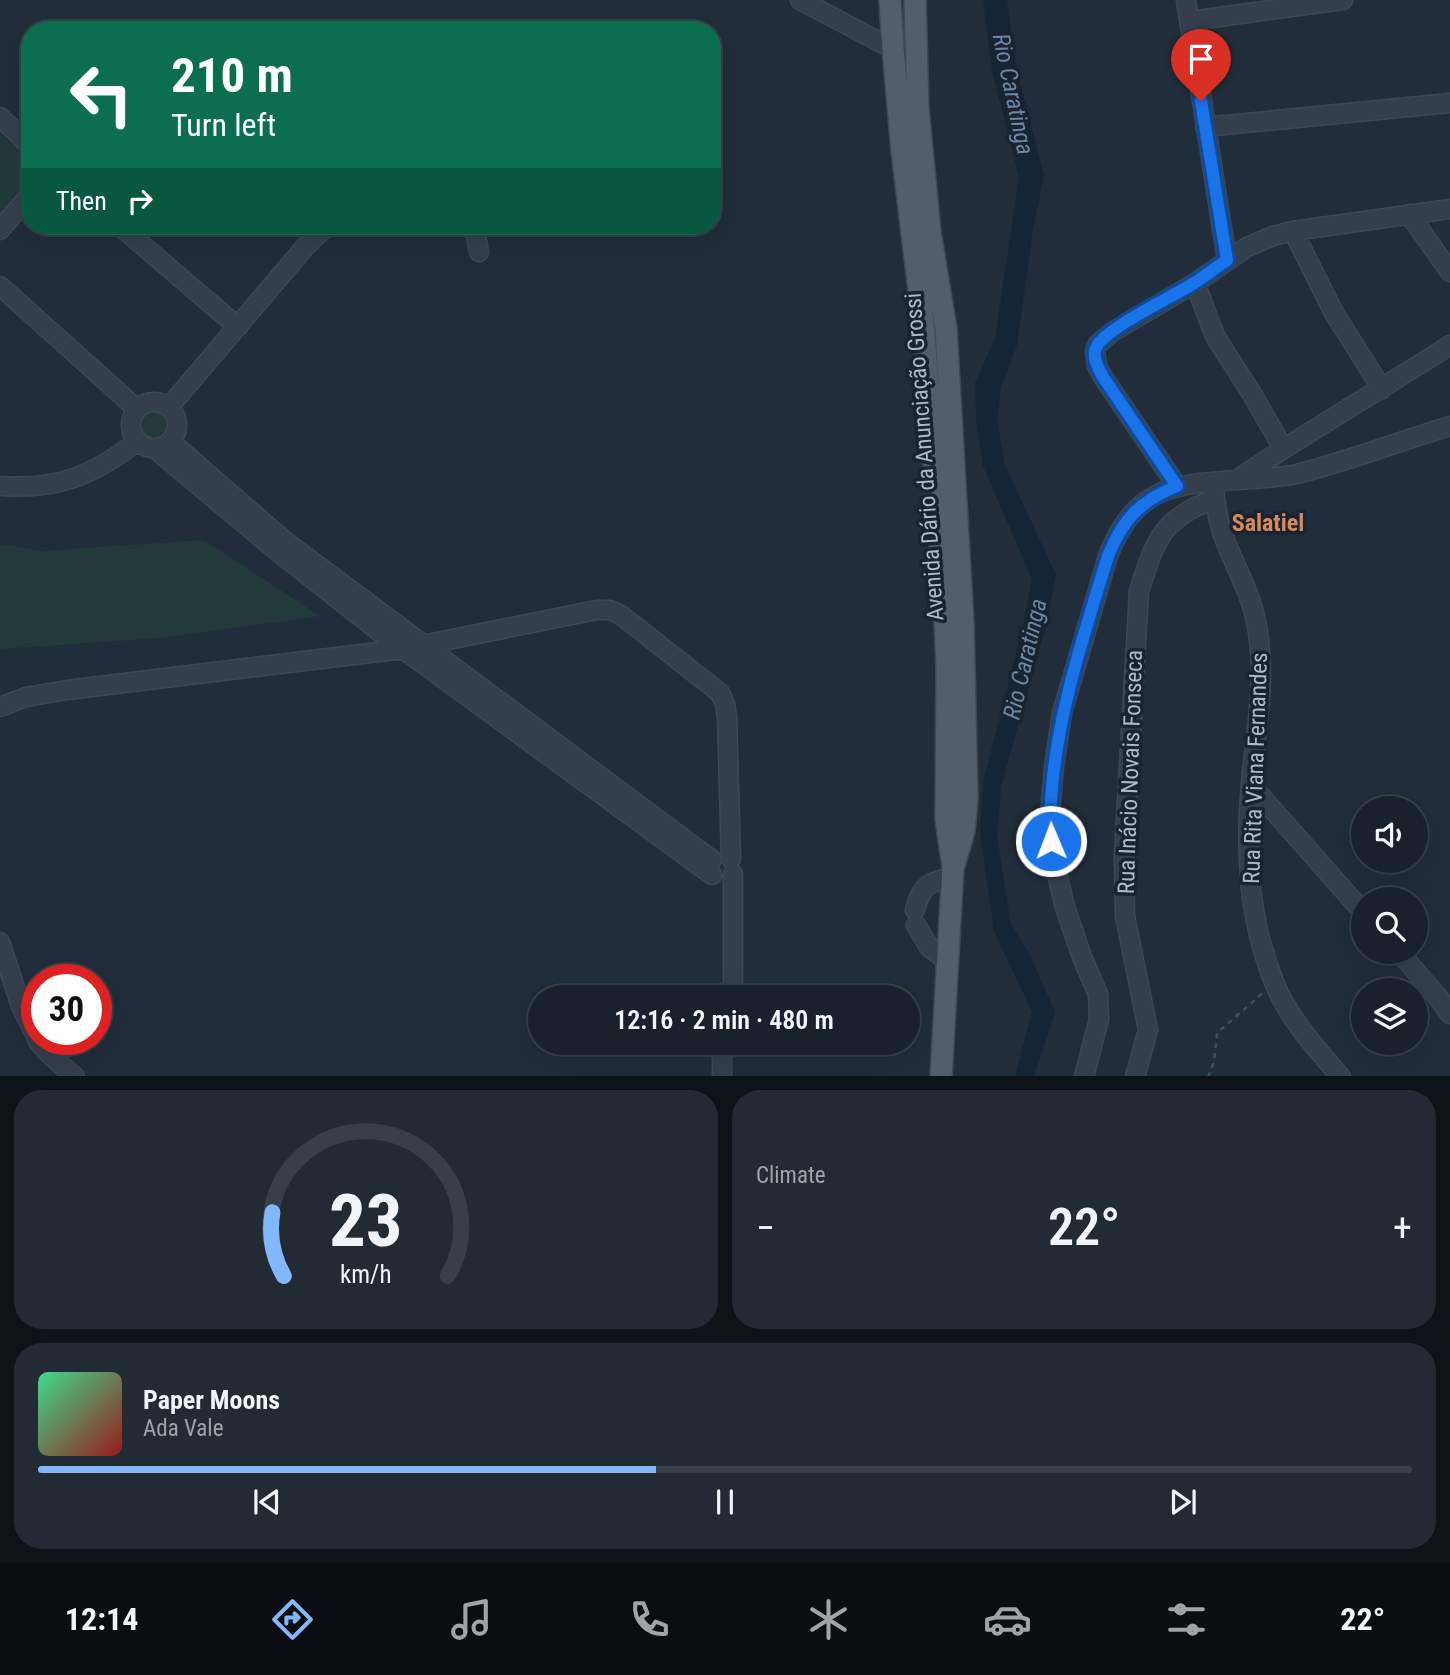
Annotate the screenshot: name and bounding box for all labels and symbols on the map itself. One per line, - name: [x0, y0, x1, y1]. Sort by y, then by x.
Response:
- pin: [1171, 29, 1231, 101]
- water label: Rio Caratinga: [987, 31, 1039, 157]
- street label: Avenida Dário da Anunciação Grossi: [900, 292, 949, 622]
- district label: Salatiel: [1232, 509, 1304, 537]
- water label: Rio Caratinga: [998, 596, 1052, 722]
- street label: Rua Inácio Novais Fonseca: [1113, 650, 1148, 894]
- street label: Rua Rita Viana Fernandes: [1238, 652, 1273, 884]
- position arrow: [1014, 804, 1088, 878]
- speed limit sign: 30: [21, 964, 112, 1055]

